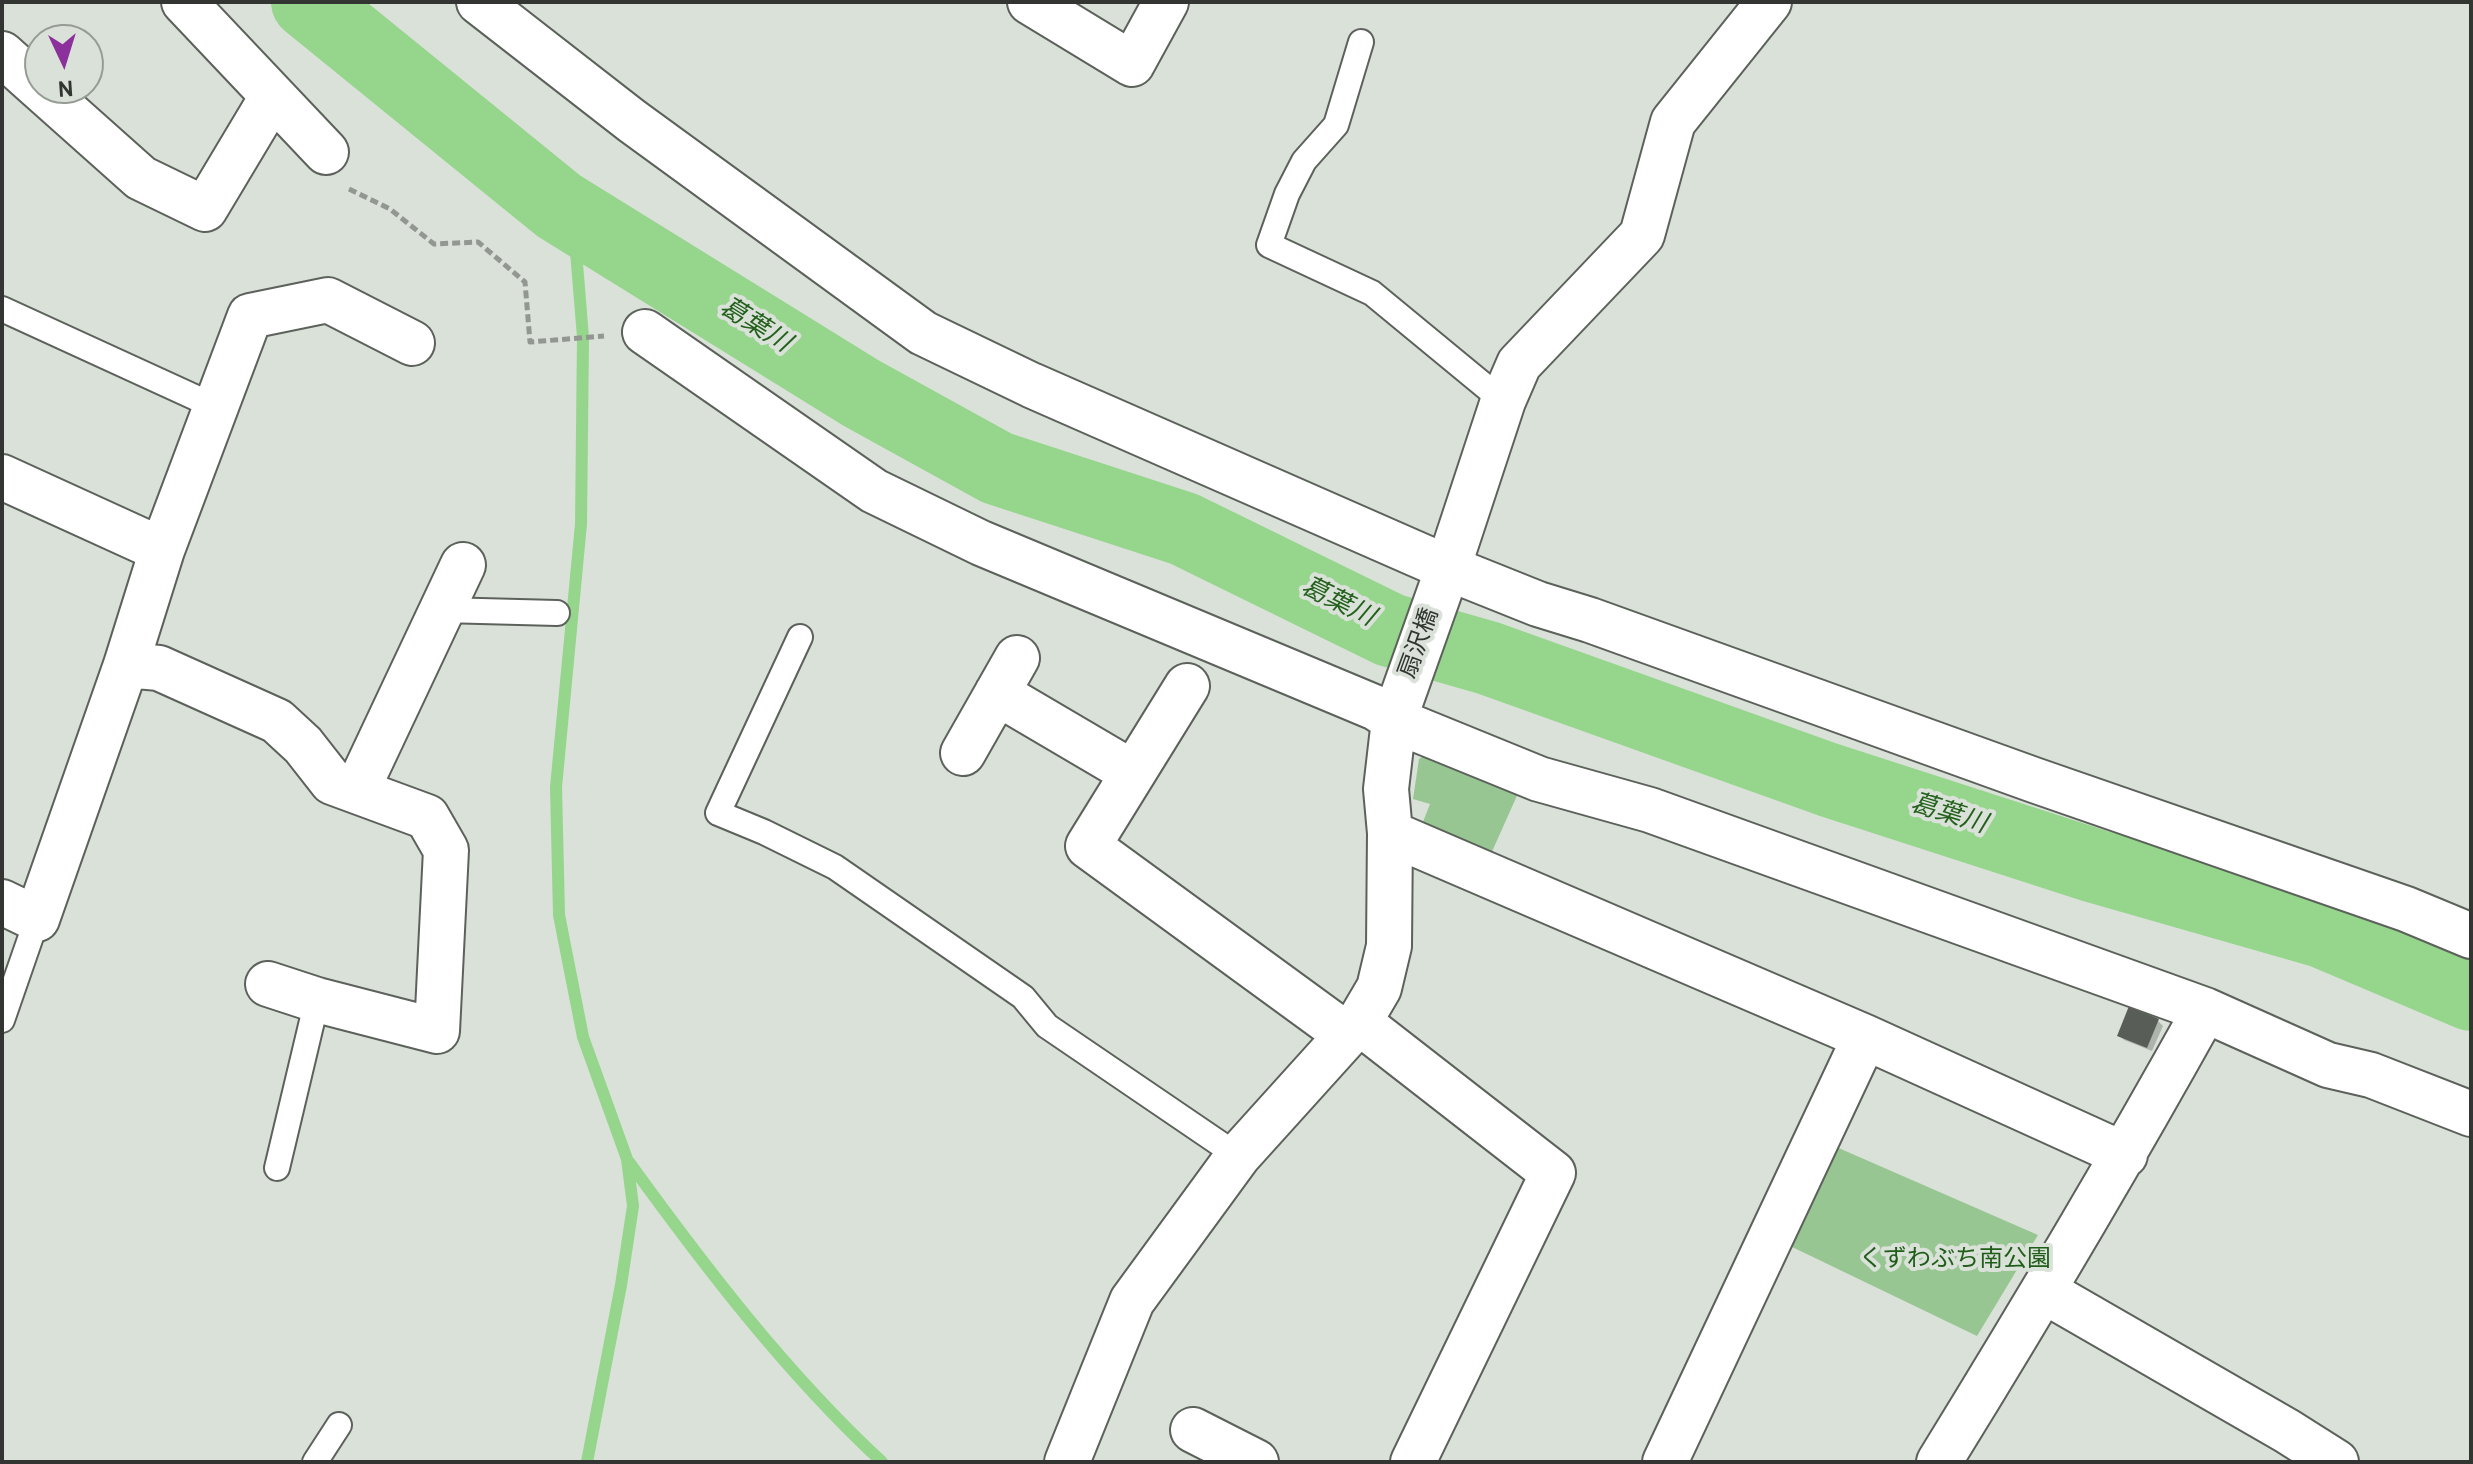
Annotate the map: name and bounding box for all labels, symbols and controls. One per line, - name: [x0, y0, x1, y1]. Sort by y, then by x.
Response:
- north arrow: [24, 24, 104, 104]
- text: N: [57, 72, 74, 100]
- water label: 葛葉川: [713, 293, 795, 361]
- water label: 葛葉川: [1295, 573, 1379, 635]
- street label: 扇沢橋: [1395, 605, 1447, 683]
- water label: 葛葉川: [1906, 790, 1990, 842]
- park label: くずわぶち南公園: [1859, 1247, 2051, 1275]

